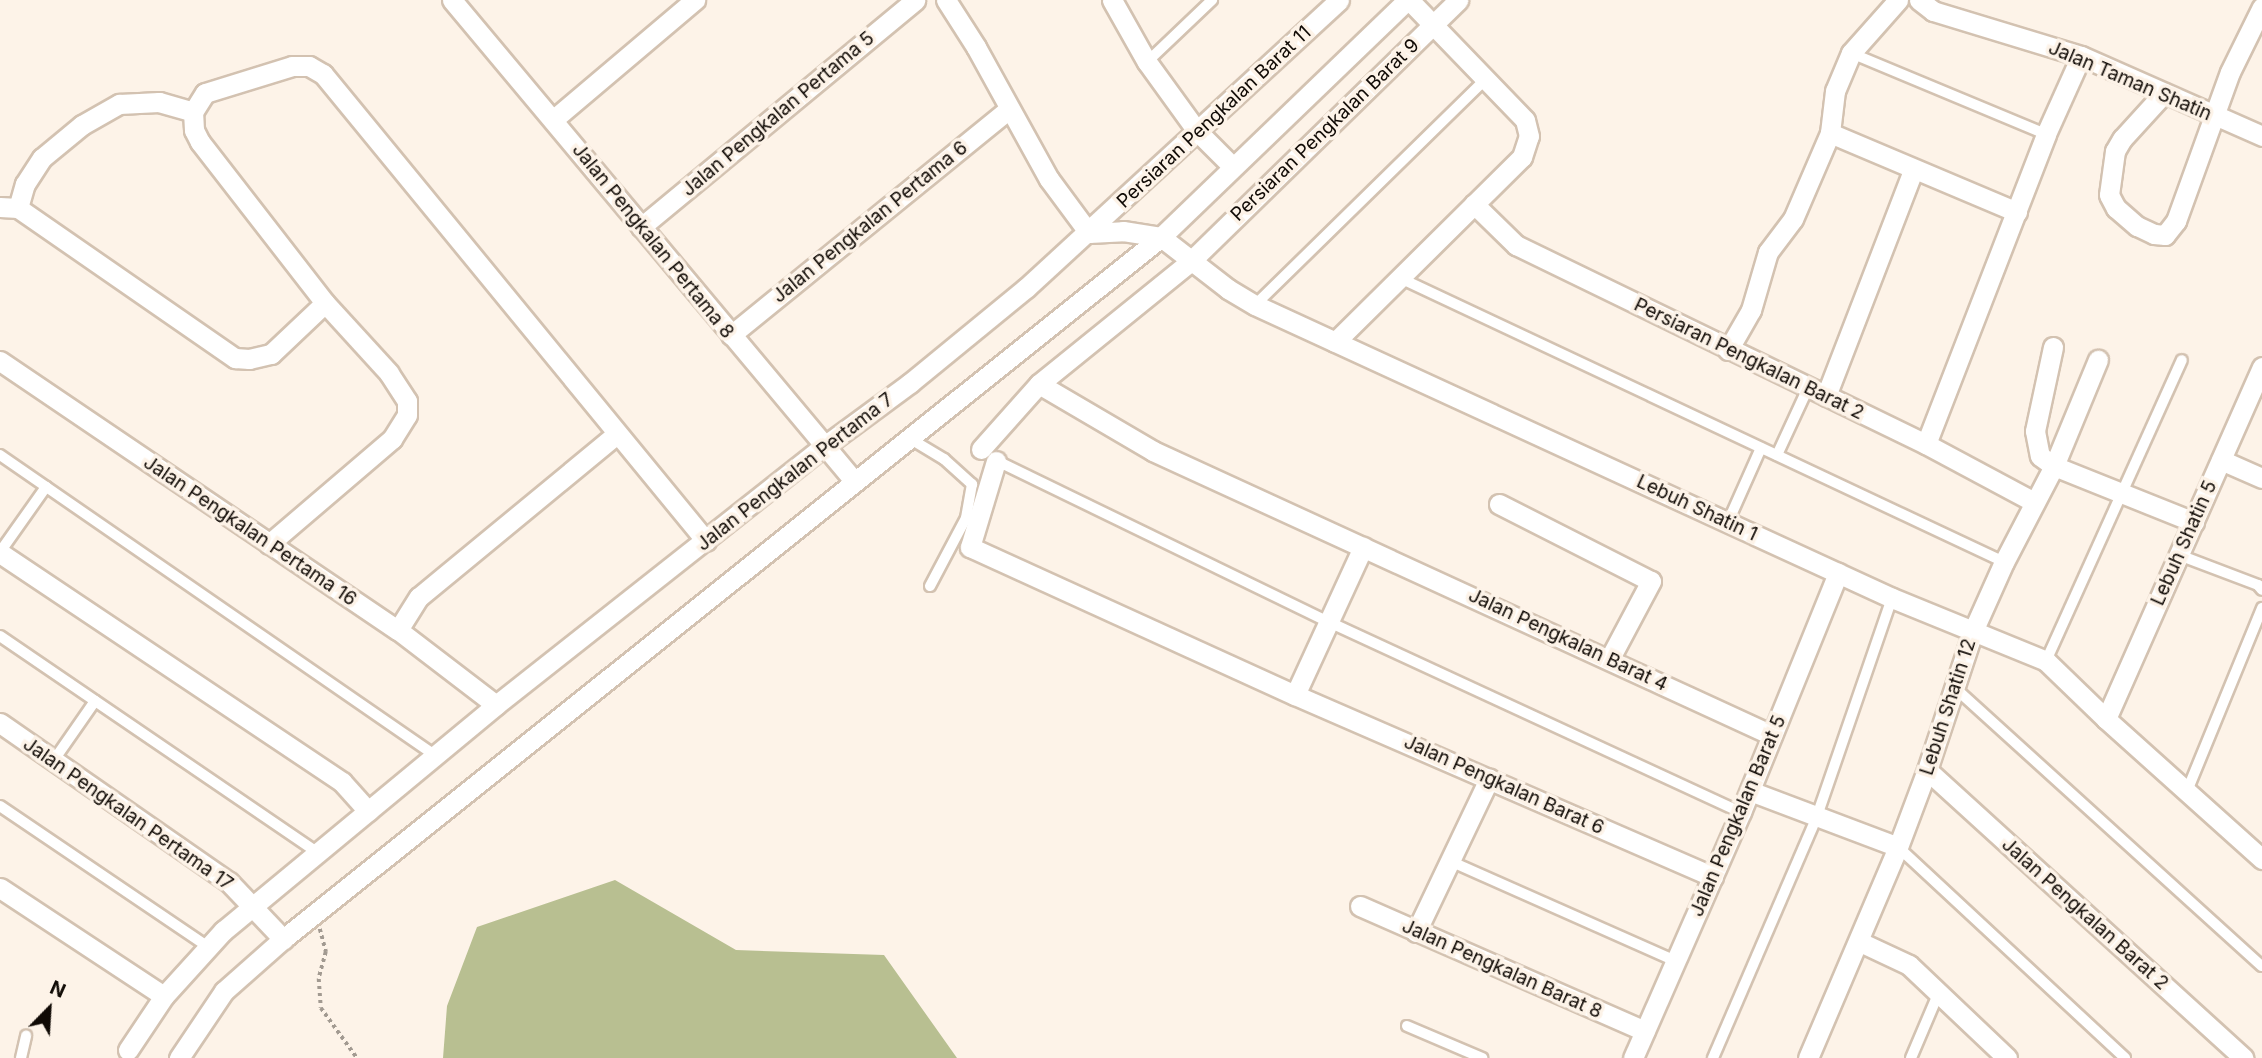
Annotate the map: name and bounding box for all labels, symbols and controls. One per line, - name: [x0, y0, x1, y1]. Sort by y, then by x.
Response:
- street label: Persiaran Pengkalan Barat 11: [1112, 21, 1316, 213]
- street label: Jalan Pengkalan Pertama 5: [677, 27, 879, 201]
- street label: Persiaran Pengkalan Barat 9: [1226, 34, 1424, 226]
- street label: Jalan Taman Shatin: [2045, 36, 2215, 126]
- street label: Jalan Pengkalan Pertama 6: [768, 136, 972, 308]
- street label: Jalan Pengkalan Pertama 8: [567, 139, 739, 343]
- street label: Persiaran Pengkalan Barat 2: [1630, 293, 1868, 425]
- street label: Jalan Pengkalan Pertama 7: [692, 388, 898, 556]
- street label: Jalan Pengkalan Pertama 16: [139, 451, 361, 611]
- street label: Lebuh Shatin 1: [1633, 470, 1761, 546]
- street label: Lebuh Shatin 5: [2146, 477, 2222, 609]
- street label: Jalan Pengkalan Barat 4: [1465, 584, 1671, 696]
- street label: Lebuh Shatin 12: [1915, 636, 1981, 778]
- street label: Jalan Pengkalan Barat 5: [1685, 712, 1791, 920]
- street label: Jalan Pengkalan Barat 6: [1400, 731, 1608, 839]
- street label: Jalan Pengkalan Pertama 17: [19, 733, 237, 895]
- street label: Jalan Pengkalan Barat 2: [1997, 833, 2173, 995]
- street label: Jalan Pengkalan Barat 8: [1398, 915, 1606, 1023]
- north arrow: [14, 974, 84, 1044]
- text: N: [46, 976, 69, 1003]

